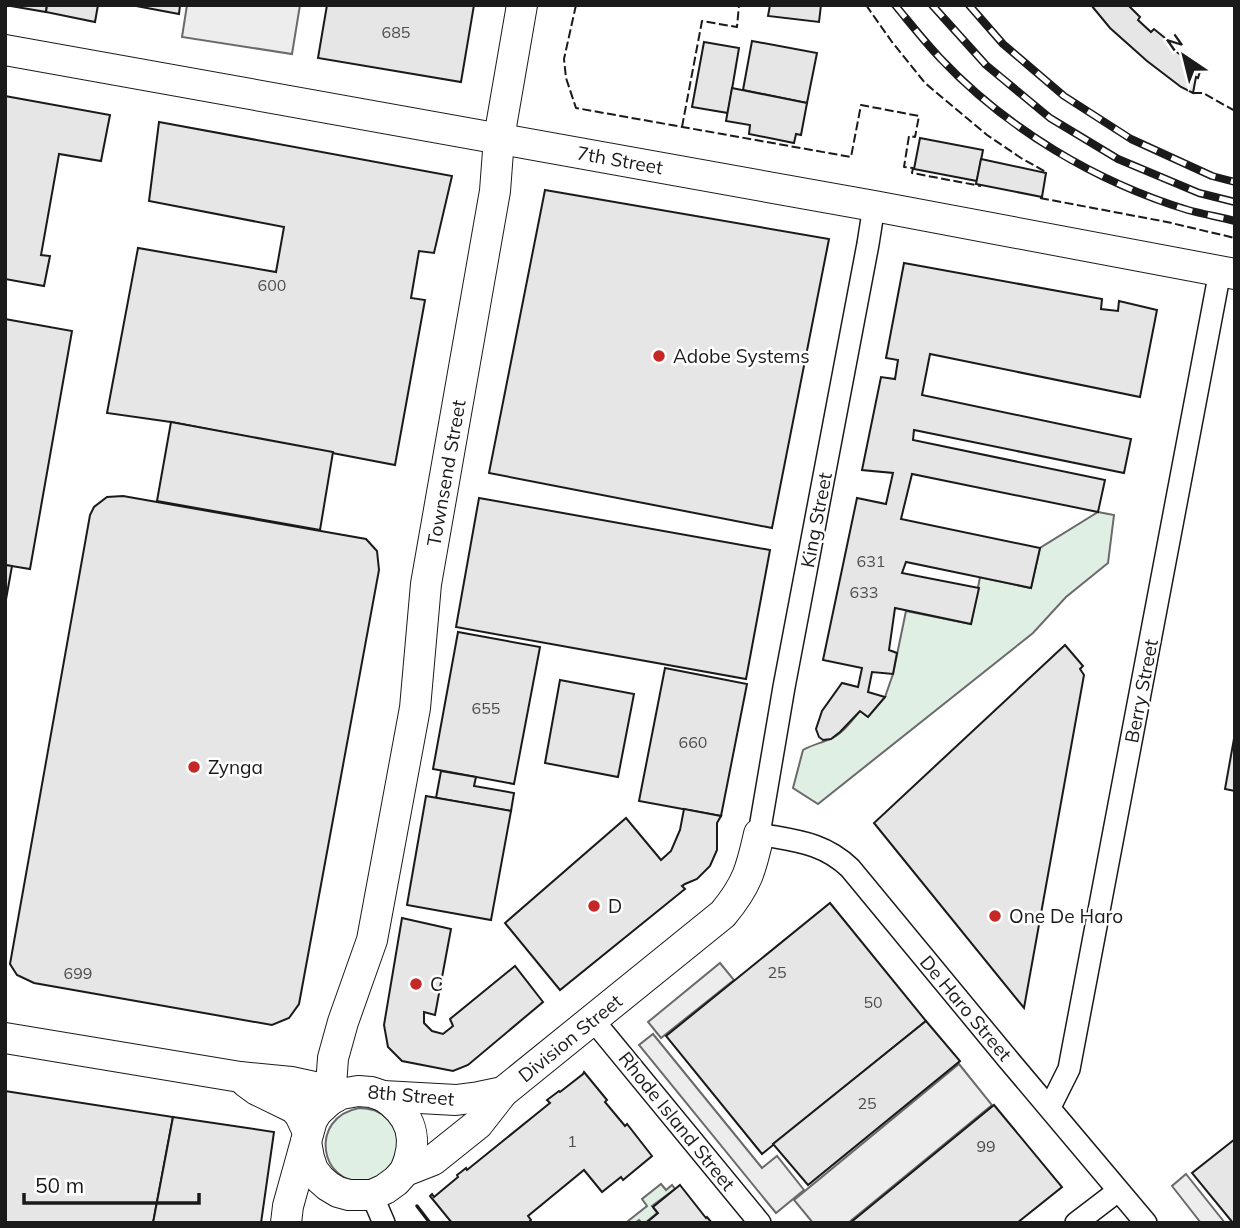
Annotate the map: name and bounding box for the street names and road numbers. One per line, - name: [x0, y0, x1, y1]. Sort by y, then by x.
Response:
- street label: 7th Street: [575, 141, 665, 179]
- street label: Townsend Street: [421, 398, 471, 548]
- street label: King Street: [795, 470, 837, 570]
- street label: Berry Street: [1119, 637, 1163, 745]
- street label: De Haro Street: [915, 950, 1017, 1066]
- street label: Division Street: [513, 989, 627, 1087]
- street label: Rhode Island Street: [614, 1047, 741, 1196]
- street label: 8th Street: [367, 1079, 456, 1111]

